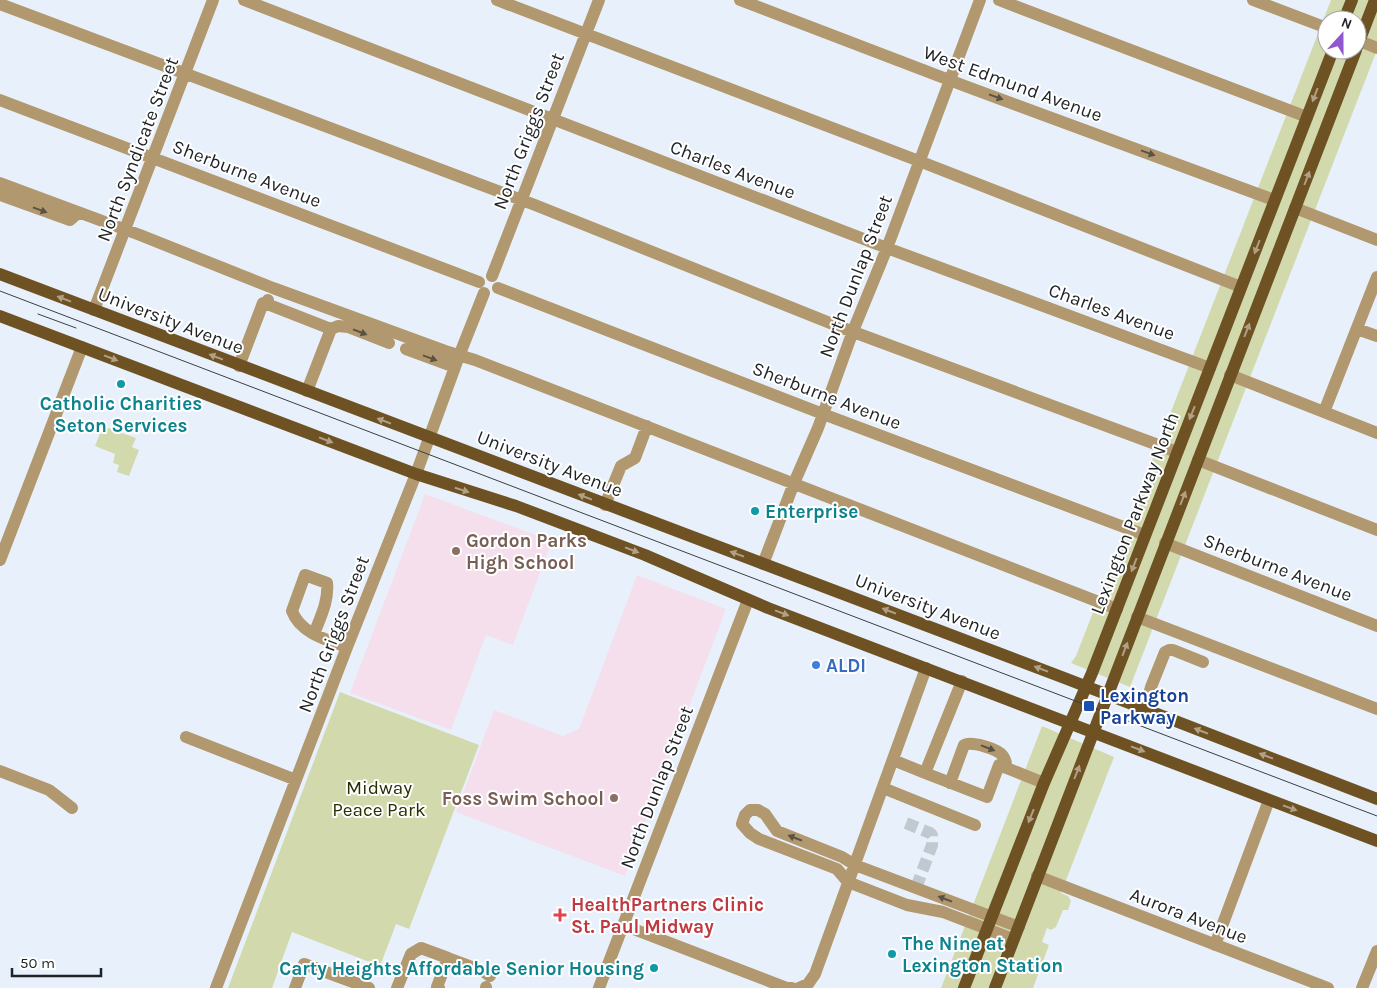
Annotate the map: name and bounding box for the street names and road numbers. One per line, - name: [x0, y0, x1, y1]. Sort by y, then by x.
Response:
- street label: West Edmund Avenue: [920, 41, 1105, 127]
- street label: North Griggs Street: [489, 50, 569, 213]
- street label: North Syndicate Street: [93, 54, 183, 245]
- street label: Sherburne Avenue: [169, 135, 324, 212]
- street label: Charles Avenue: [667, 136, 798, 204]
- street label: North Dunlap Street: [815, 192, 897, 361]
- street label: Charles Avenue: [1046, 279, 1178, 345]
- street label: University Avenue: [95, 283, 247, 359]
- street label: Sherburne Avenue: [749, 357, 904, 434]
- street label: Lexington Parkway North: [1086, 409, 1184, 618]
- street label: University Avenue: [474, 426, 626, 502]
- street label: Sherburne Avenue: [1200, 529, 1355, 606]
- street label: North Griggs Street: [294, 553, 374, 716]
- street label: University Avenue: [852, 569, 1004, 645]
- street label: North Dunlap Street: [616, 703, 698, 872]
- street label: Aurora Avenue: [1127, 883, 1250, 948]

